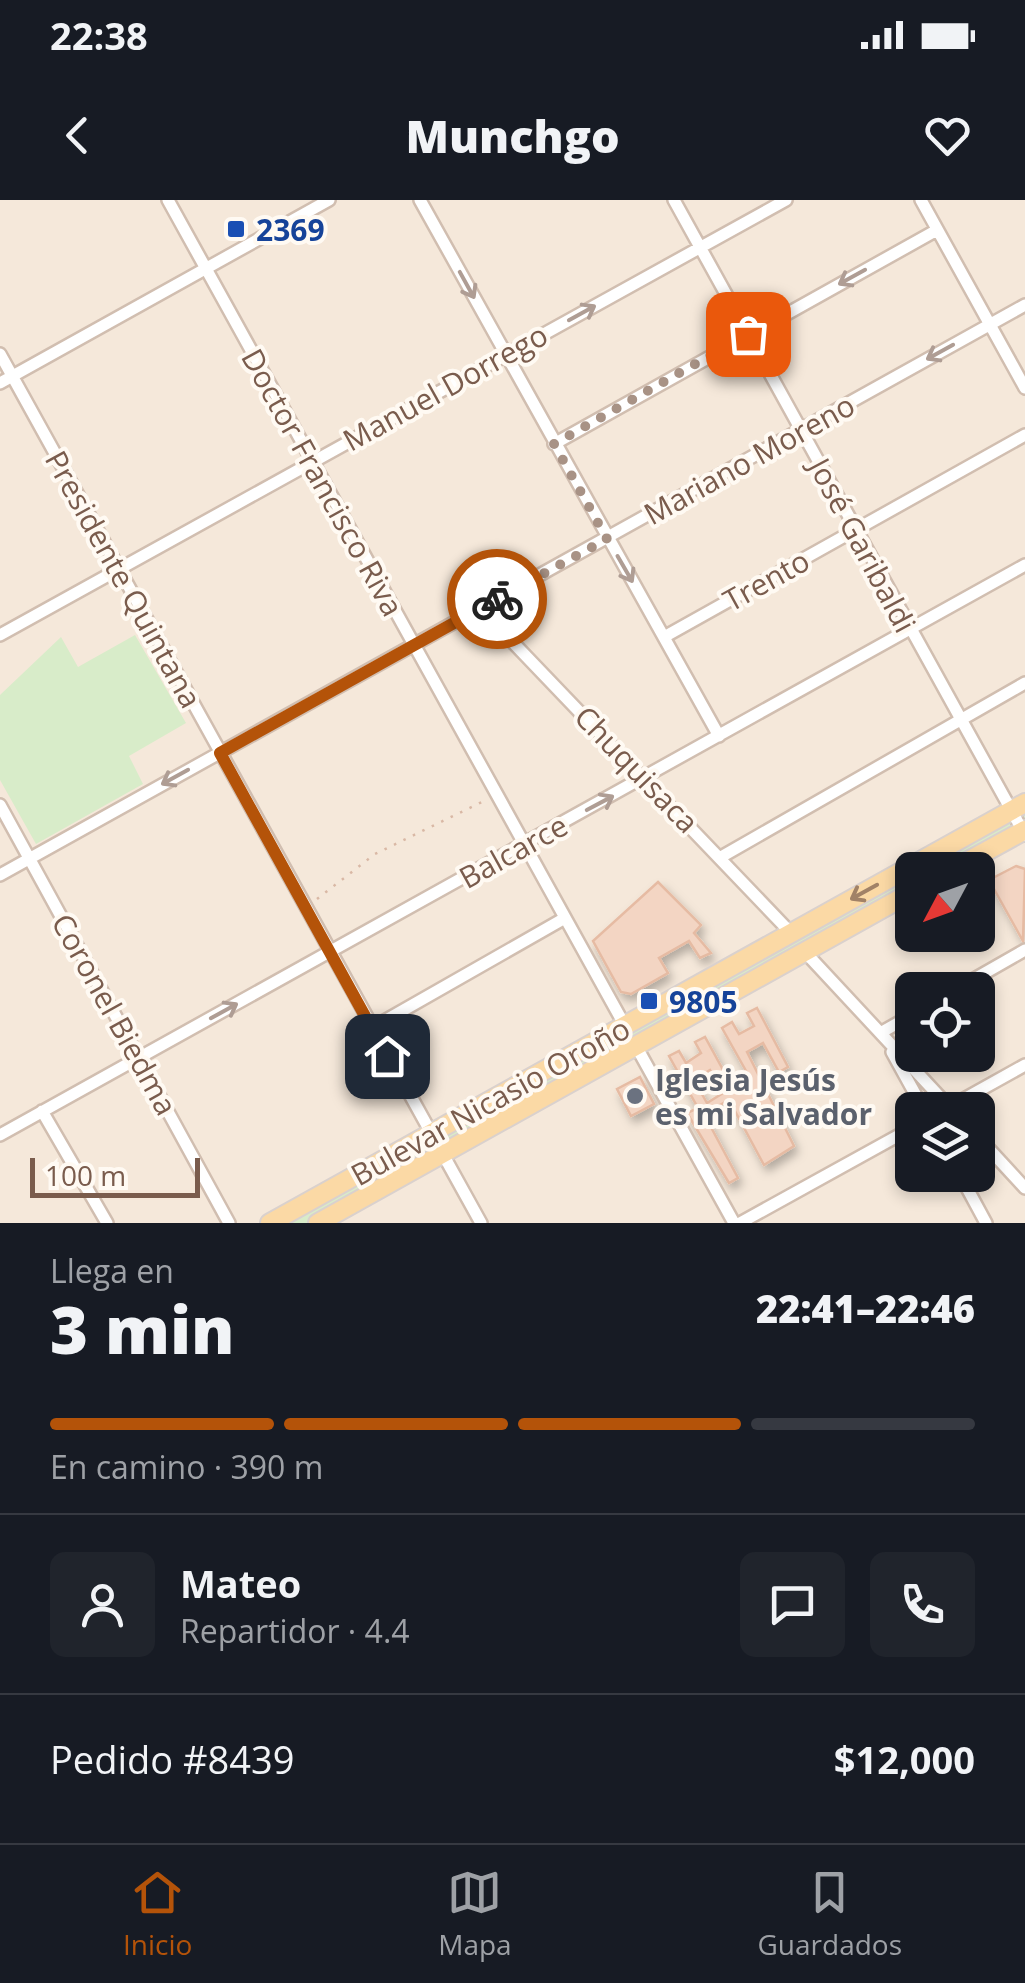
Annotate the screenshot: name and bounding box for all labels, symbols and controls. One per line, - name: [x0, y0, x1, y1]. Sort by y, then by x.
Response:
- text: 22:38: [50, 9, 148, 61]
- text: Munchgo: [405, 105, 620, 166]
- icon: back: [50, 108, 105, 163]
- icon: heart: [920, 108, 975, 163]
- place label: 2369: [256, 209, 325, 250]
- marker: 2369: [225, 218, 247, 240]
- one-way arrow: [838, 268, 867, 288]
- one-way arrow: [457, 270, 477, 300]
- pin: [706, 292, 791, 377]
- one-way arrow: [567, 302, 596, 322]
- icon: bag: [721, 307, 776, 362]
- street label: Manuel Dorrego: [335, 314, 555, 460]
- street label: Doctor Francisco Riva: [232, 341, 414, 623]
- one-way arrow: [925, 343, 955, 363]
- street label: Mariano Moreno: [636, 384, 862, 534]
- street label: Presidente Quintana: [36, 443, 212, 715]
- street label: José Garibaldi: [798, 448, 926, 639]
- street label: Trento: [715, 540, 817, 620]
- courier: [447, 549, 547, 649]
- one-way arrow: [615, 554, 635, 583]
- icon: bike: [470, 572, 525, 627]
- street label: Chuquisaca: [566, 696, 708, 842]
- one-way arrow: [161, 768, 190, 788]
- one-way arrow: [585, 793, 615, 813]
- street label: Balcarce: [451, 804, 575, 898]
- north arrow: [895, 852, 995, 952]
- map controls: [895, 852, 995, 1192]
- one-way arrow: [849, 883, 879, 903]
- street label: Coronel Biedma: [43, 906, 187, 1122]
- button: locate: [895, 972, 995, 1072]
- place label: 9805: [669, 981, 738, 1022]
- marker: 9805: [638, 990, 660, 1012]
- one-way arrow: [208, 1001, 238, 1021]
- street label: Bulevar Nicasio Oroño: [343, 1007, 637, 1195]
- pin: [345, 1014, 430, 1099]
- icon: home: [360, 1029, 415, 1084]
- place label: Iglesia Jesús es mi Salvador: [655, 1059, 872, 1134]
- marker: Iglesia Jesús es mi Salvador: [624, 1085, 646, 1107]
- button: layers: [895, 1092, 995, 1192]
- scale bar: [30, 1153, 200, 1198]
- text: 100 m: [45, 1156, 126, 1194]
- text: Llega en: [50, 1249, 174, 1292]
- text: 22:41–22:46: [756, 1282, 975, 1334]
- text: 3 min: [50, 1285, 235, 1373]
- text: En camino · 390 m: [50, 1445, 323, 1488]
- button: person: [50, 1552, 155, 1657]
- button: chat: [740, 1552, 845, 1657]
- button: phone: [870, 1552, 975, 1657]
- text: Mateo: [180, 1557, 301, 1609]
- text: Repartidor · 4.4: [180, 1609, 410, 1652]
- text: Pedido #8439: [50, 1733, 294, 1785]
- text: $12,000: [834, 1733, 975, 1785]
- tab: Inicio: [123, 1865, 192, 1963]
- tab: Mapa: [438, 1865, 512, 1963]
- tab: Guardados: [758, 1865, 902, 1963]

